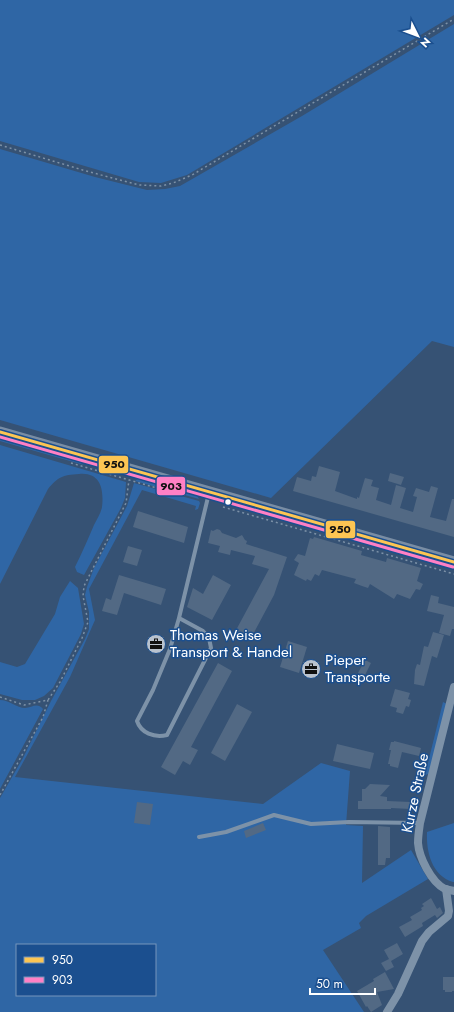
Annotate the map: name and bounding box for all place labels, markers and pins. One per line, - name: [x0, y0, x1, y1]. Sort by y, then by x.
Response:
- unlabelled marker: [223, 497, 233, 507]
- place label: Thomas Weise Transport & Handel: [170, 624, 292, 663]
- office icon: Thomas Weise Transport & Handel: [145, 633, 167, 655]
- place label: Pieper Transporte: [325, 649, 391, 688]
- office icon: Pieper Transporte: [300, 658, 322, 680]

